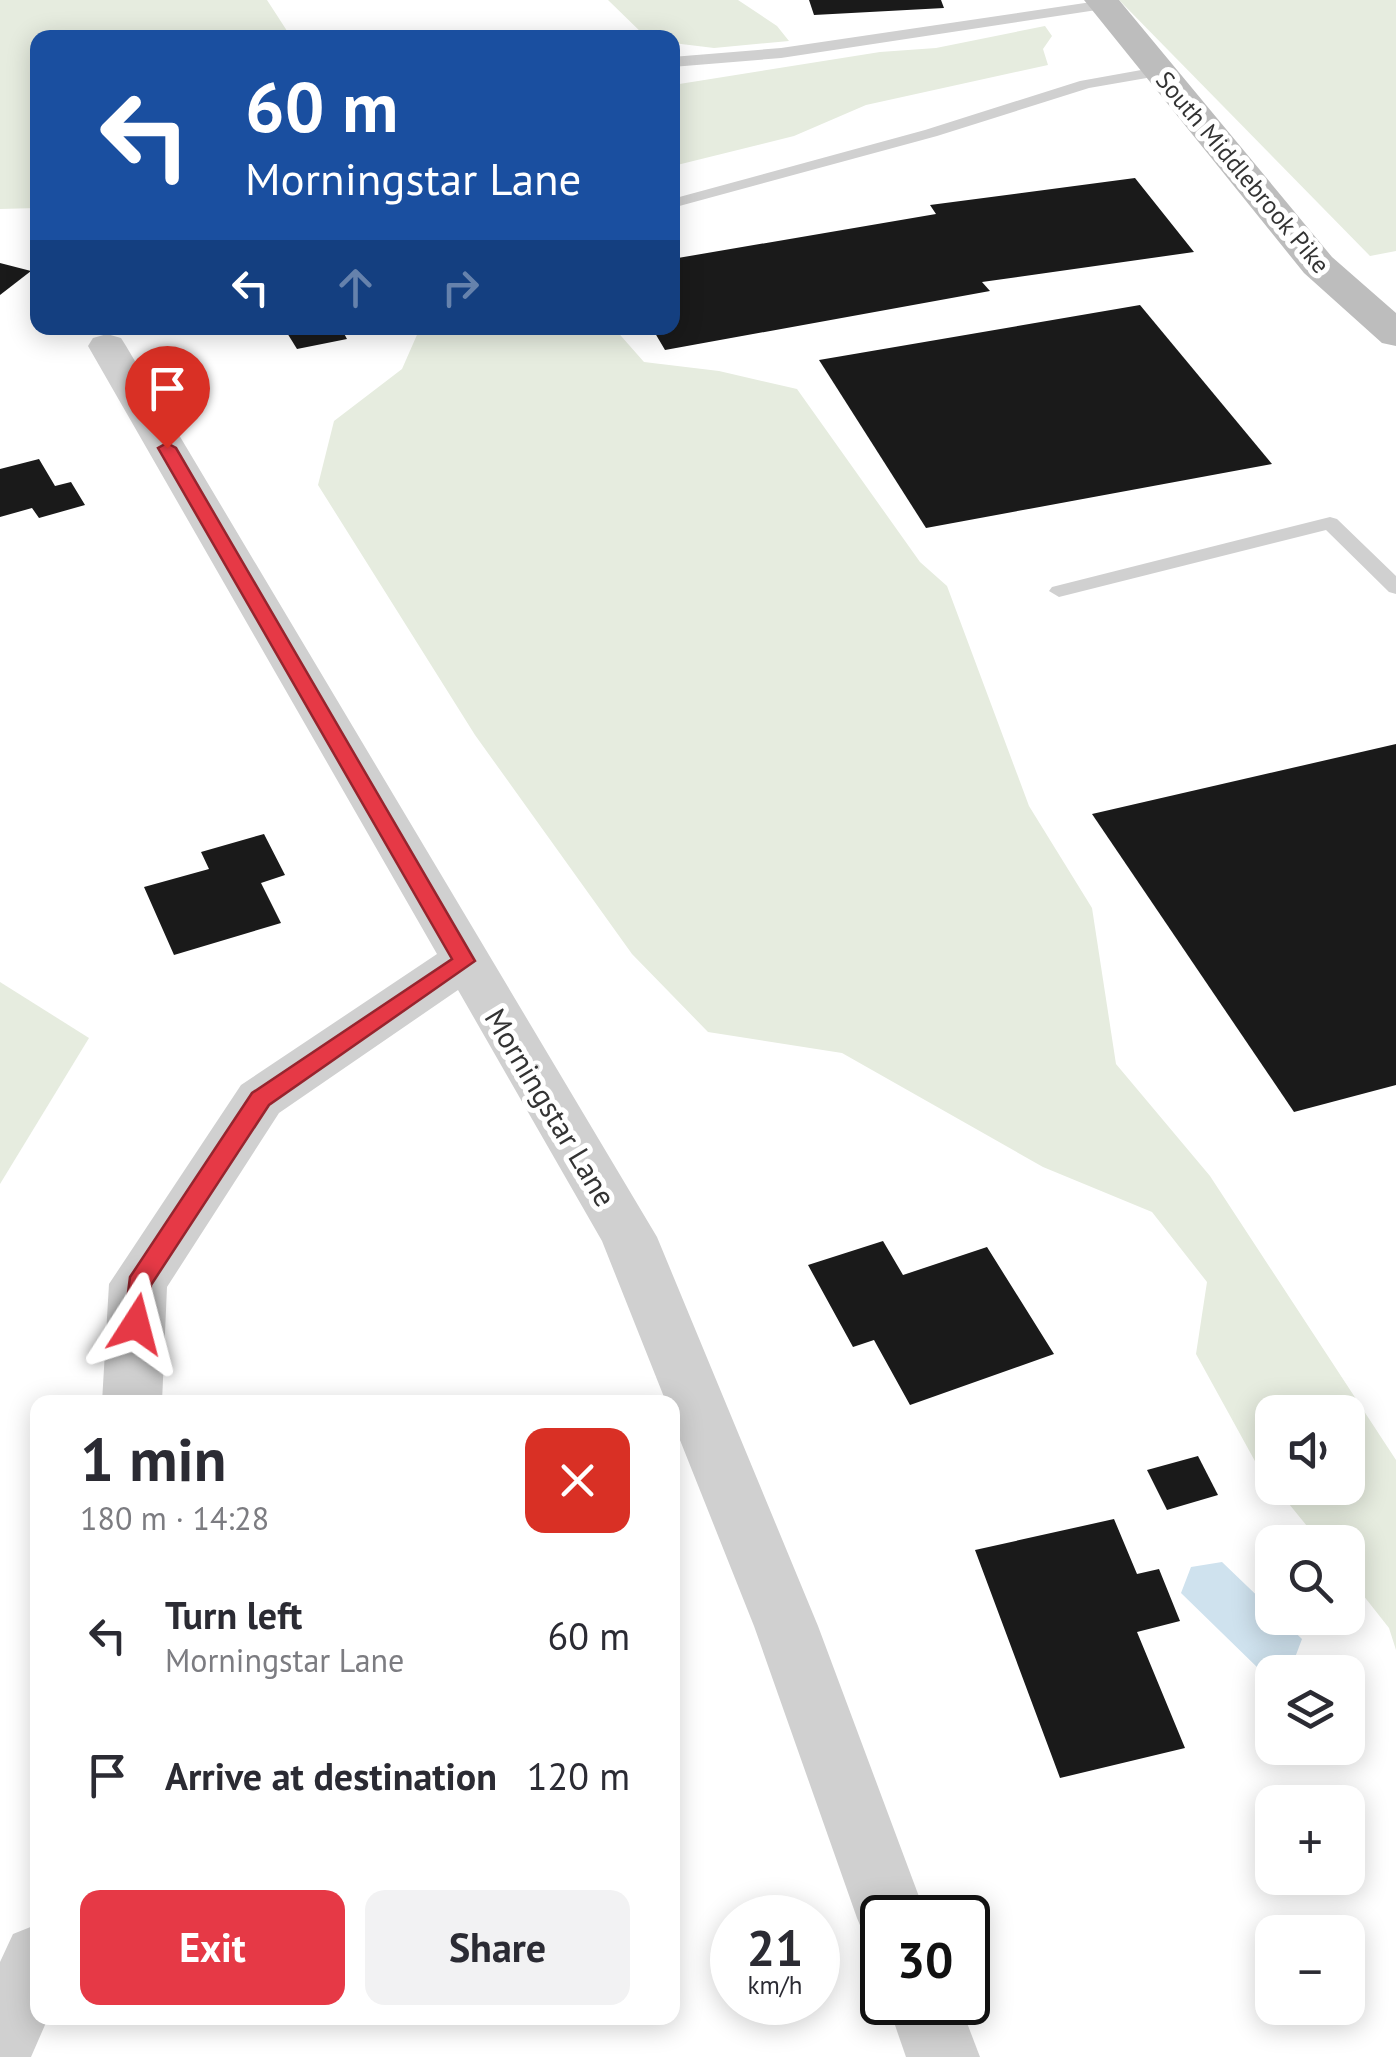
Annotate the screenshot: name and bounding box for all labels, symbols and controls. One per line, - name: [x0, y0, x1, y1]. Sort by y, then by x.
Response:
- text: 60 m: [245, 61, 398, 151]
- street label: South Middlebrook Pike: [1149, 64, 1337, 280]
- icon: left: [80, 70, 210, 200]
- text: Morningstar Lane: [245, 149, 581, 207]
- icon: left: [223, 260, 278, 315]
- icon: ahead: [328, 260, 383, 315]
- icon: right: [433, 260, 488, 315]
- pin: [125, 346, 210, 449]
- icon: arrive: [140, 361, 195, 416]
- street label: Morningstar Lane: [477, 1001, 625, 1213]
- position arrow: [84, 1272, 188, 1376]
- map controls: [1255, 1395, 1365, 2025]
- button: sound: [1255, 1395, 1365, 1505]
- text: 1 min: [80, 1420, 226, 1498]
- button: close: [525, 1428, 630, 1533]
- text: 180 m · 14:28: [80, 1497, 269, 1539]
- button: search: [1255, 1525, 1365, 1635]
- text: Turn left: [165, 1590, 302, 1639]
- icon: left: [80, 1608, 135, 1663]
- text: 60 m: [548, 1611, 630, 1660]
- text: Morningstar Lane: [165, 1639, 404, 1681]
- button: layers: [1255, 1655, 1365, 1765]
- icon: arrive: [80, 1748, 135, 1803]
- text: Arrive at destination: [165, 1751, 497, 1800]
- text: 120 m: [527, 1751, 630, 1800]
- button: +: [1255, 1785, 1365, 1895]
- button: Exit: [80, 1890, 345, 2005]
- button: Share: [365, 1890, 630, 2005]
- speed limit sign: 30: [860, 1895, 990, 2025]
- text: 21: [747, 1915, 803, 1980]
- button: −: [1255, 1915, 1365, 2025]
- text: km/h: [748, 1969, 802, 2001]

